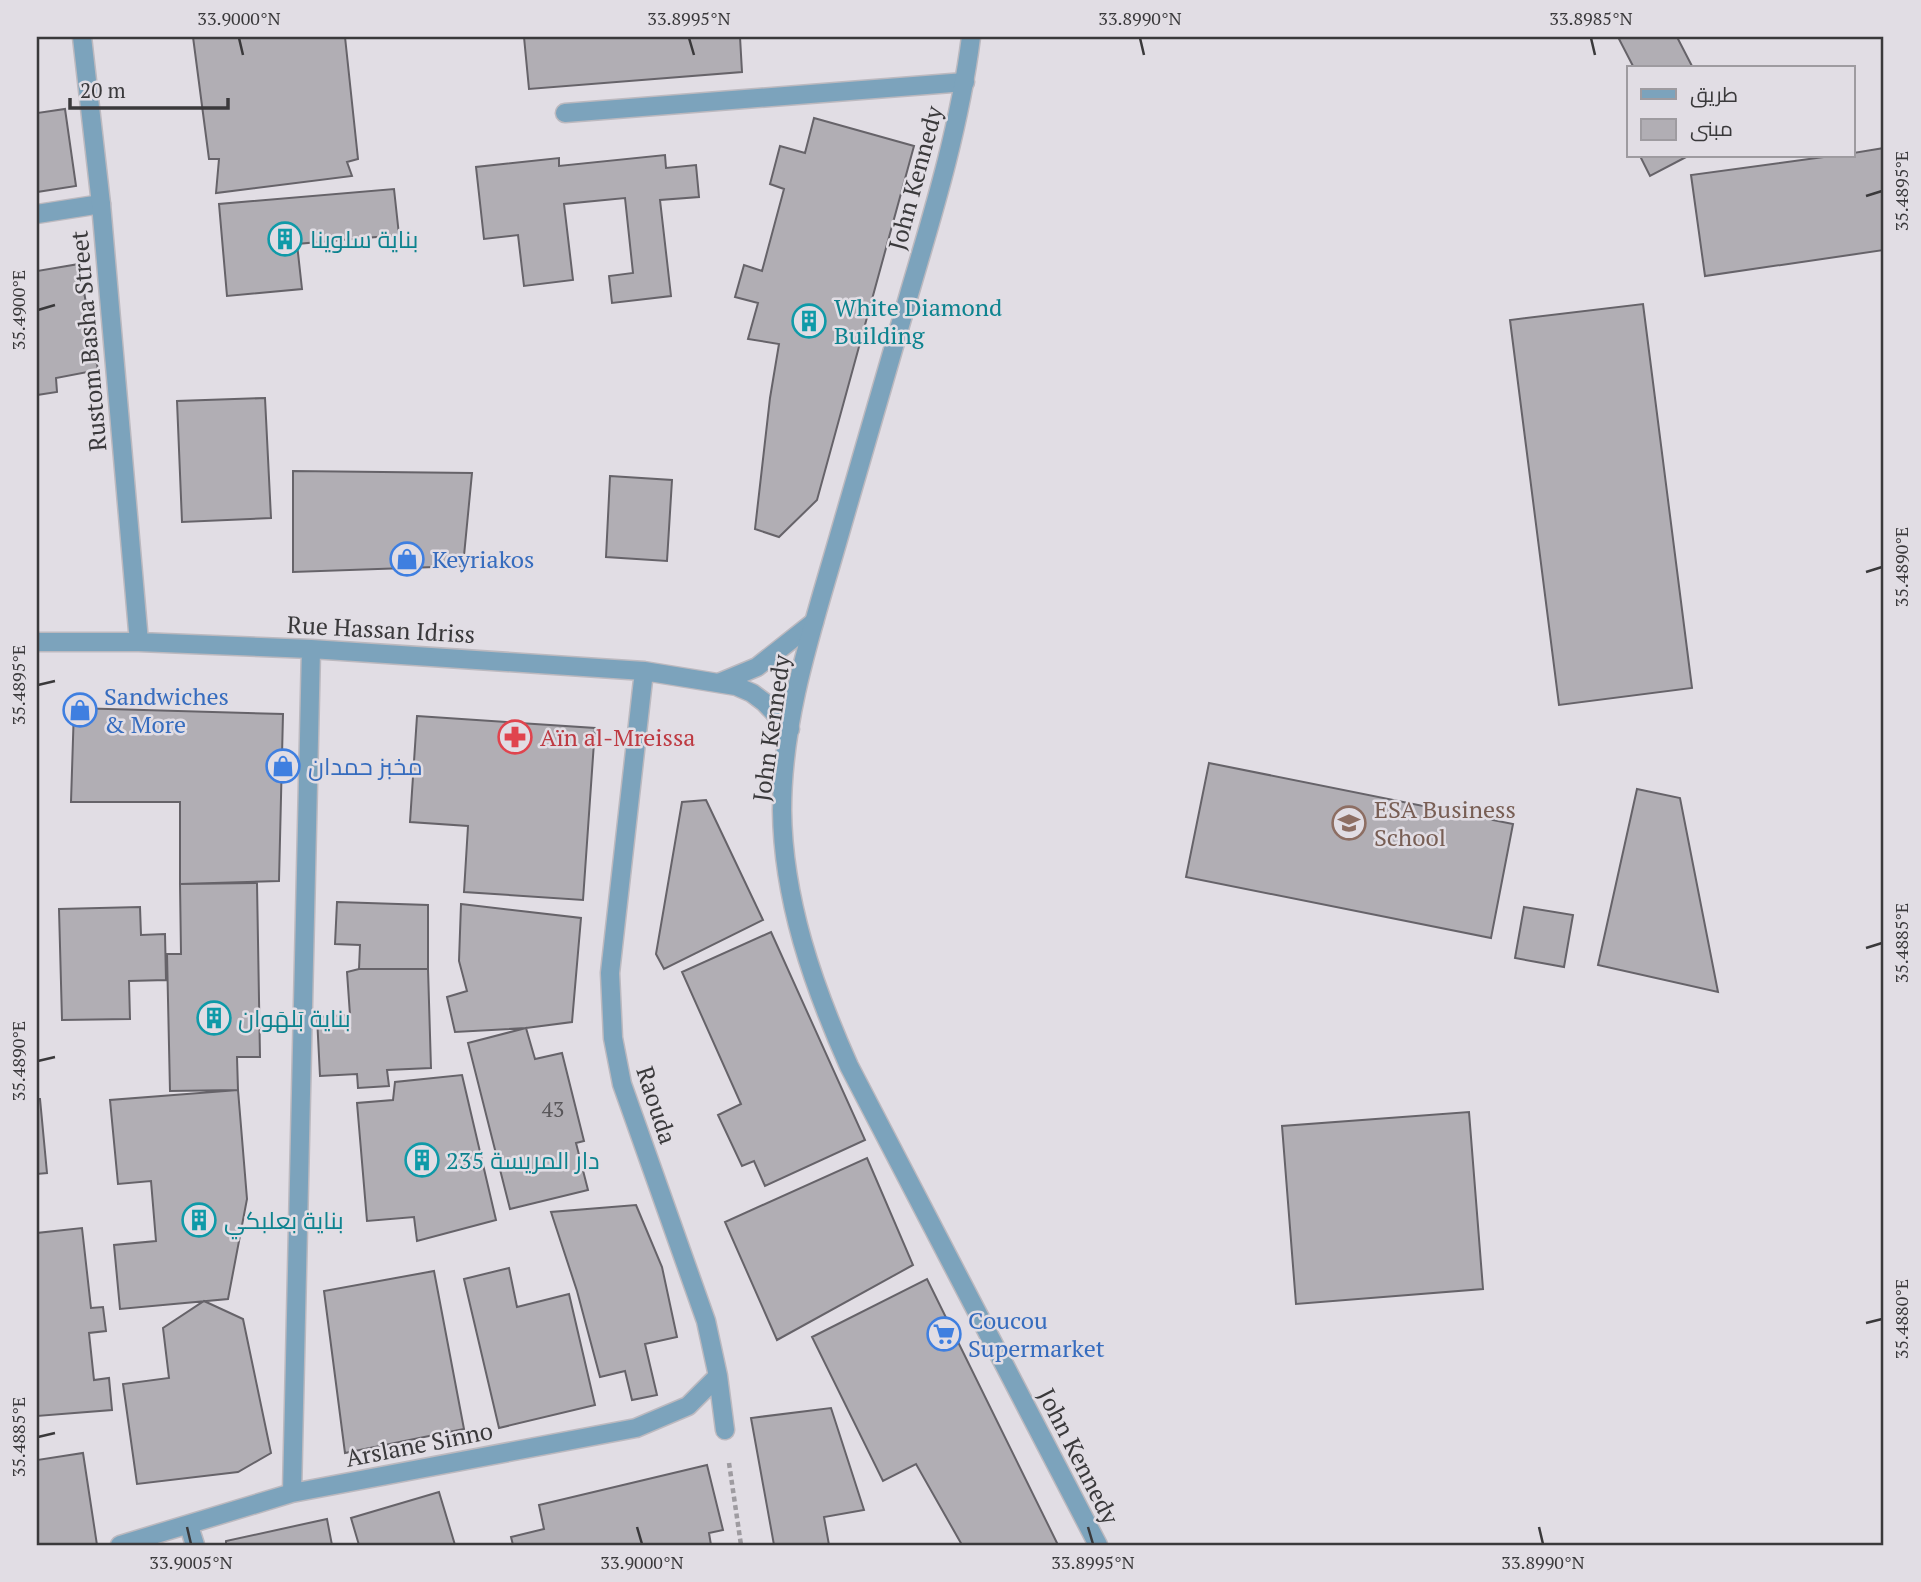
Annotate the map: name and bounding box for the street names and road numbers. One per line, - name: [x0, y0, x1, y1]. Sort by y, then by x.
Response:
- street label: John Kennedy: [880, 101, 950, 254]
- street label: Rustom Basha Street: [62, 229, 114, 453]
- street label: Rue Hassan Idriss: [286, 608, 476, 650]
- street label: John Kennedy: [745, 652, 797, 804]
- street label: Raouda: [629, 1062, 685, 1148]
- street label: John Kennedy: [1031, 1383, 1127, 1530]
- street label: Arslane Sinno: [343, 1414, 495, 1474]

